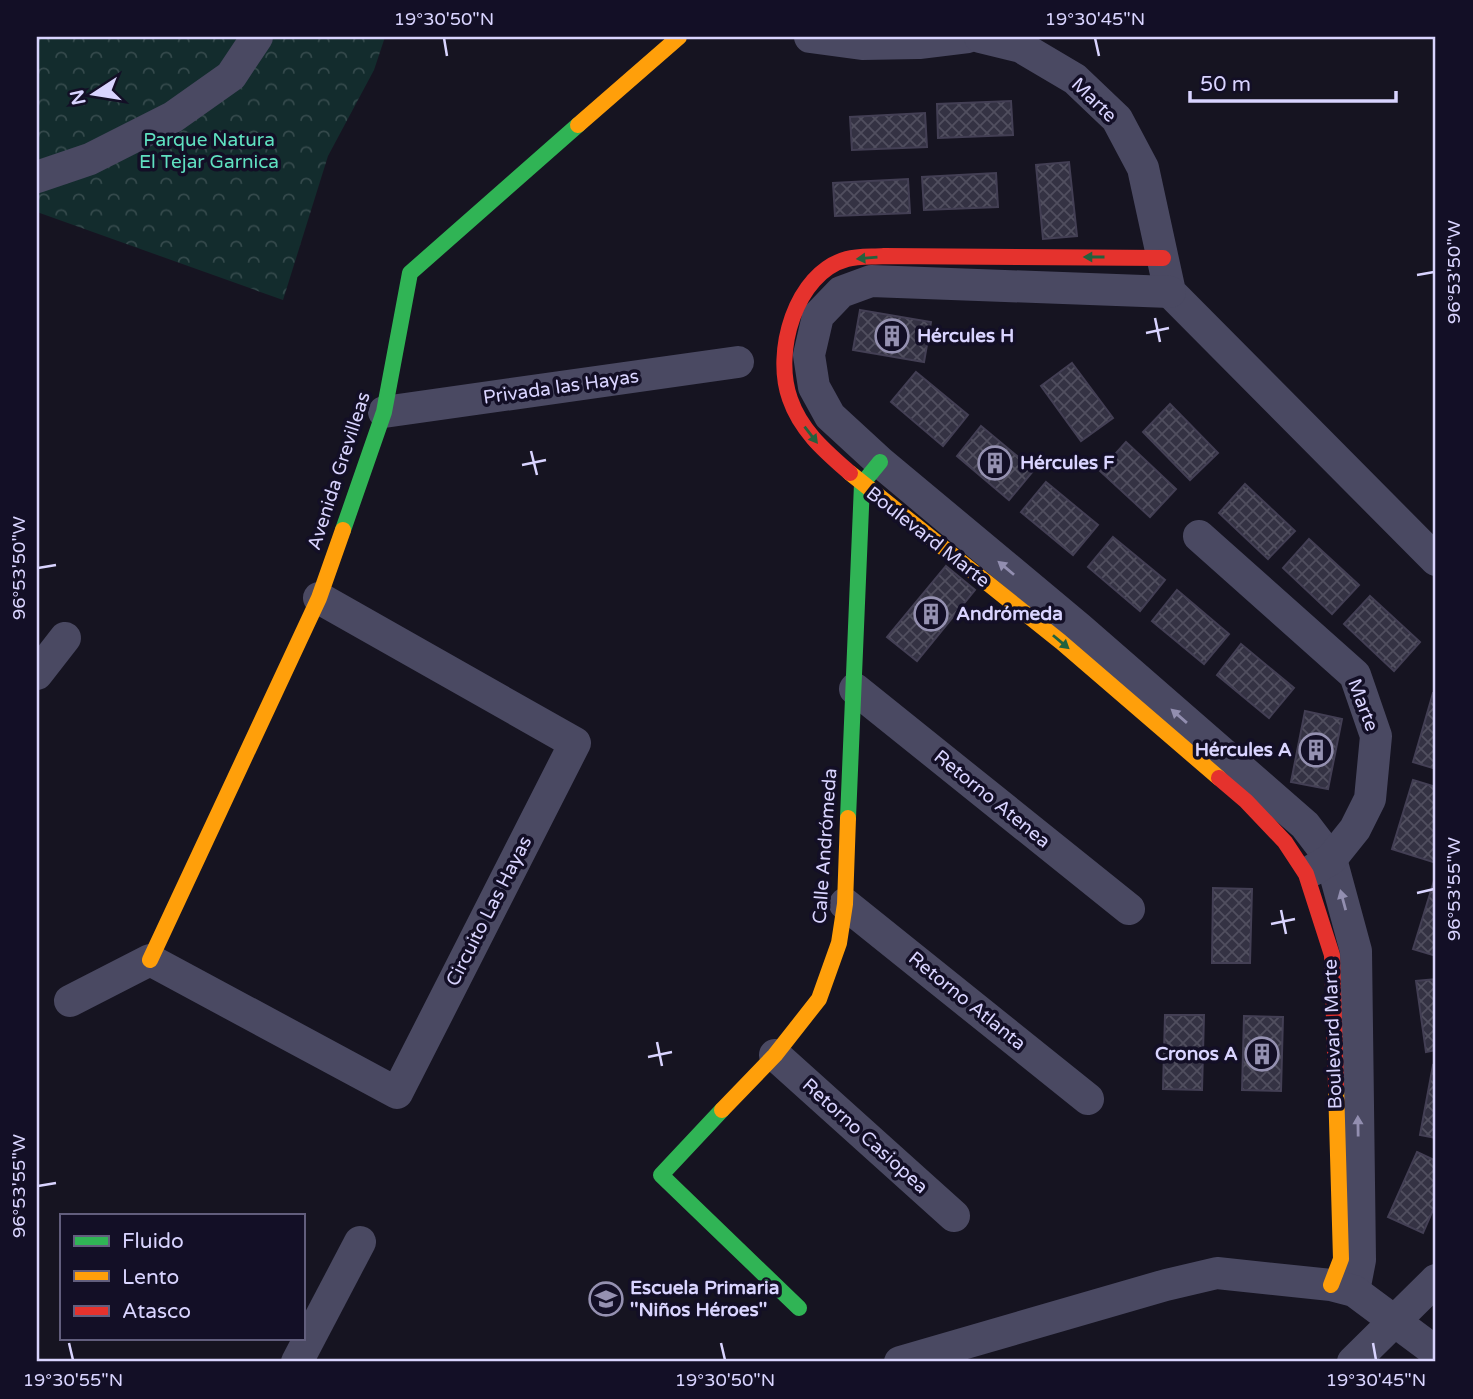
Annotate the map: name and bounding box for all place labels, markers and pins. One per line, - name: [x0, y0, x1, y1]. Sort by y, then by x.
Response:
- building icon: Hércules H: [873, 317, 911, 355]
- place label: Hércules H: [917, 325, 1014, 347]
- building icon: Hércules F: [976, 444, 1014, 482]
- place label: Hércules F: [1020, 452, 1115, 474]
- building icon: Andrómeda: [912, 595, 950, 633]
- place label: Andrómeda: [956, 603, 1063, 625]
- building icon: Hércules A: [1297, 731, 1335, 769]
- place label: Hércules A: [1195, 739, 1292, 761]
- building icon: Cronos A: [1243, 1035, 1281, 1073]
- place label: Cronos A: [1155, 1043, 1238, 1065]
- place label: Escuela Primaria ''Niños Héroes'': [630, 1277, 779, 1321]
- school or university icon: Escuela Primaria ''Niños Héroes'': [587, 1280, 625, 1318]

